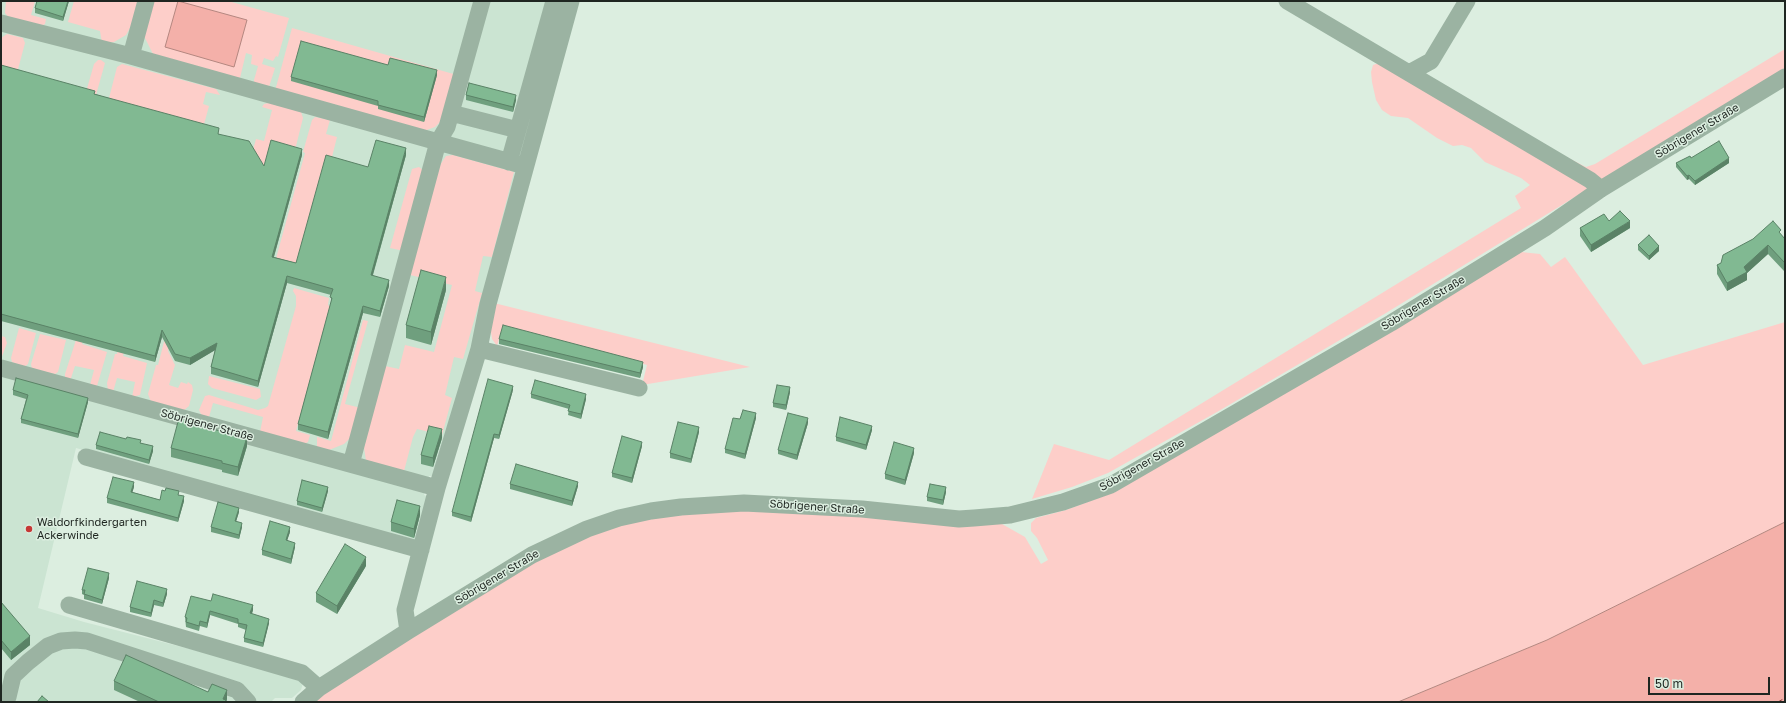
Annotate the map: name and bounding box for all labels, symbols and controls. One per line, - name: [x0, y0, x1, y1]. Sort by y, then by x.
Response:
- street label: Söbrigener Straße: [1653, 101, 1741, 161]
- street label: Söbrigener Straße: [1379, 273, 1467, 333]
- street label: Söbrigener Straße: [159, 406, 255, 444]
- street label: Söbrigener Straße: [1097, 436, 1187, 494]
- street label: Söbrigener Straße: [769, 497, 865, 517]
- place label: Waldorfkindergarten Ackerwinde: [37, 516, 147, 542]
- marker: Waldorfkindergarten Ackerwinde: [24, 524, 34, 534]
- street label: Söbrigener Straße: [453, 547, 541, 607]
- scale bar: [1650, 669, 1772, 695]
- text: 50 m: [1655, 676, 1683, 691]

